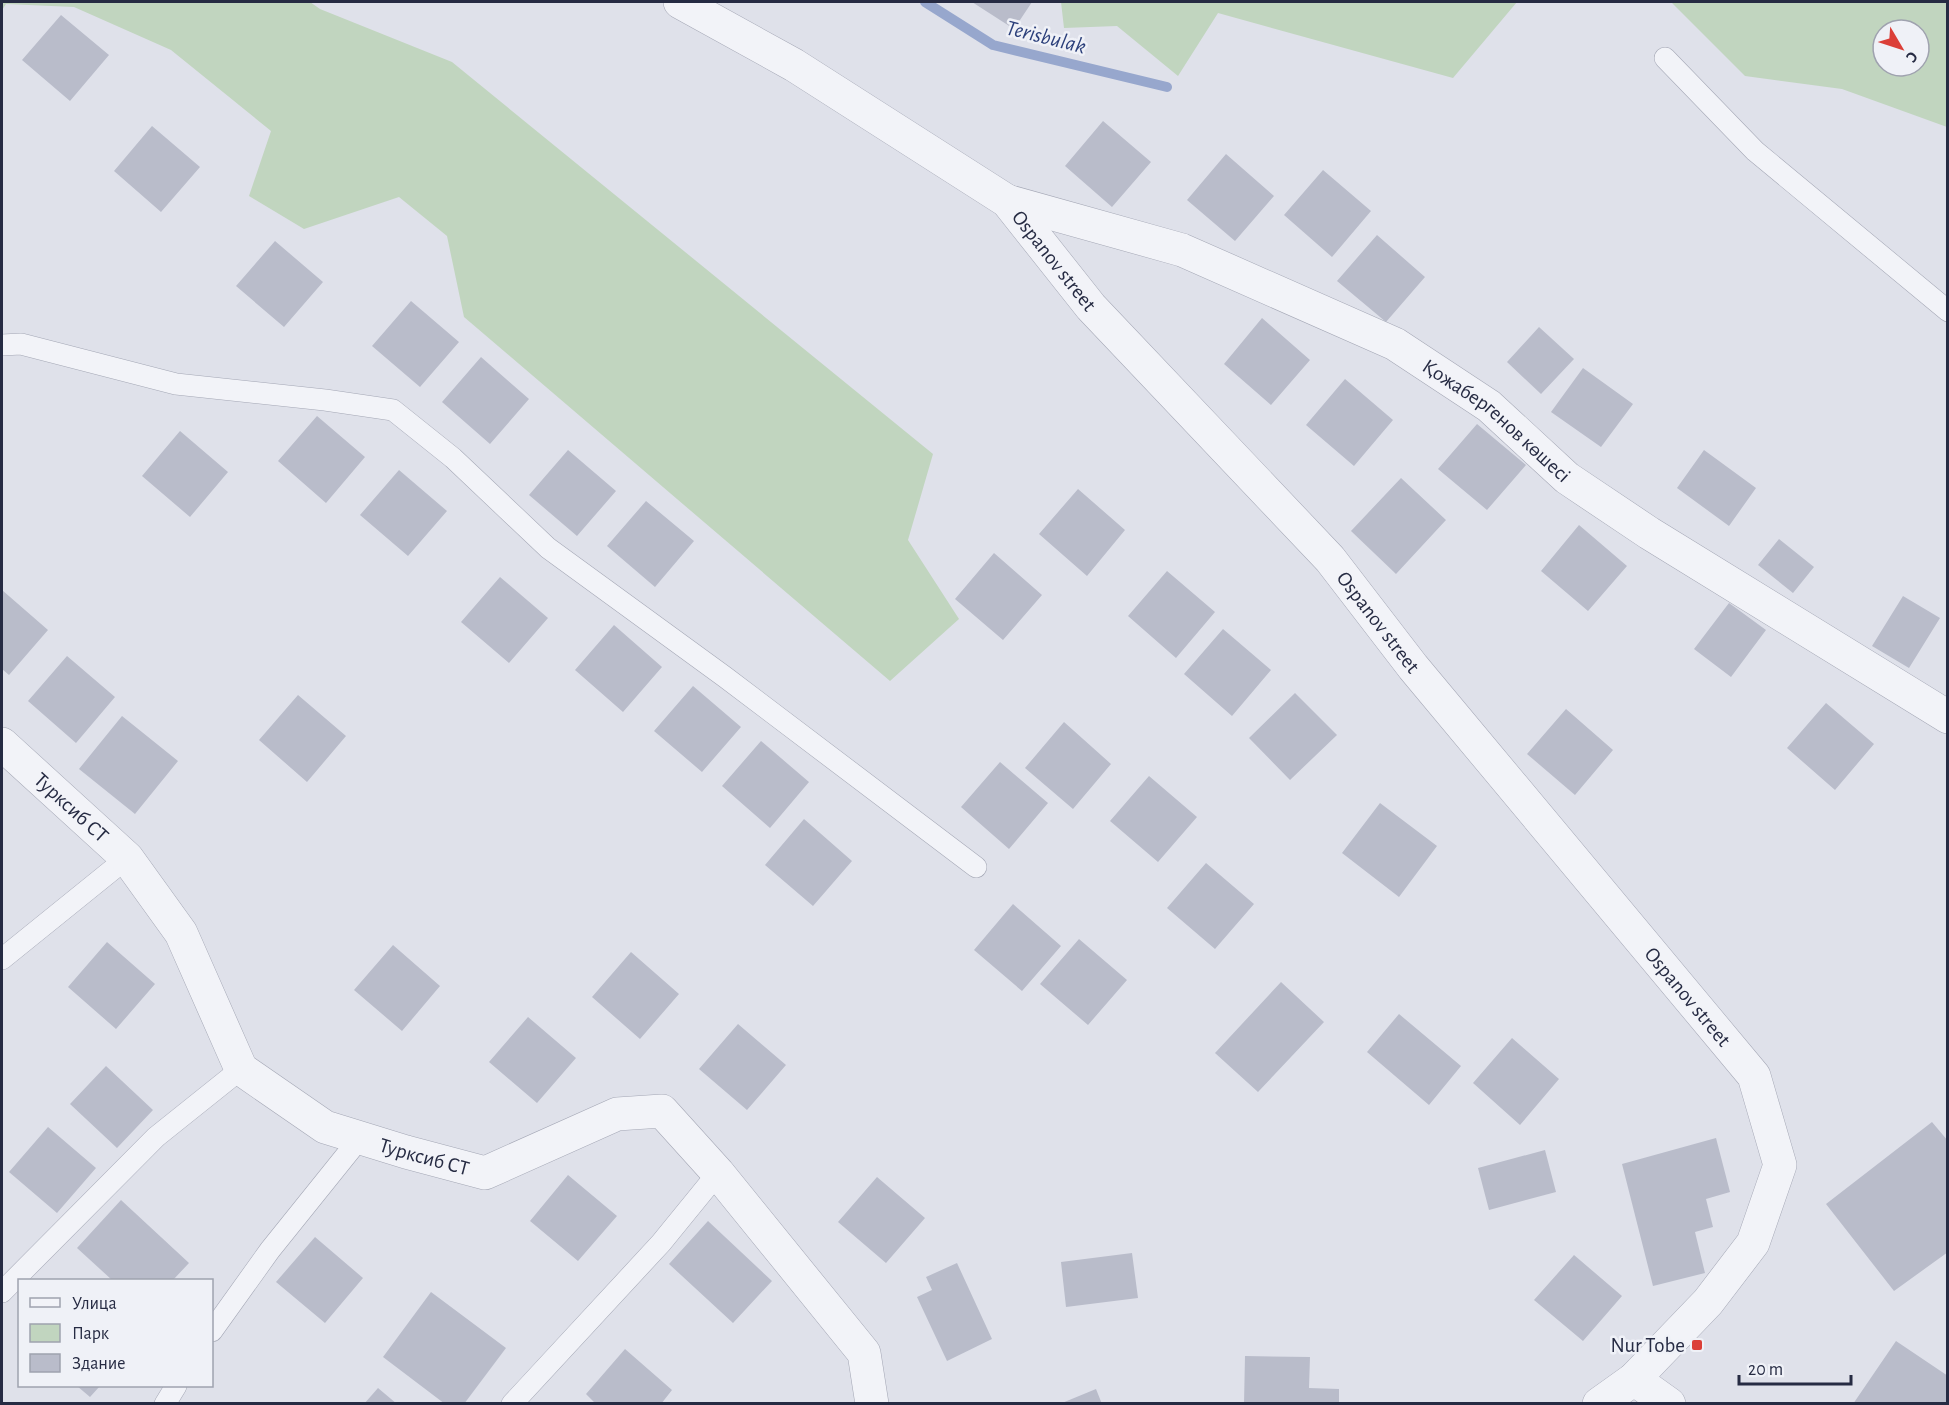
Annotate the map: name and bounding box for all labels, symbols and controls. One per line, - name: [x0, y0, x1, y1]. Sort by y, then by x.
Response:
- water label: Terisbulak: [1004, 16, 1088, 58]
- north arrow: [1871, 18, 1931, 78]
- text: С: [1903, 48, 1921, 65]
- street label: Ospanov street: [1008, 206, 1100, 315]
- street label: Қожабергенов көшесі: [1419, 355, 1575, 486]
- street label: Ospanov street: [1333, 567, 1424, 677]
- street label: Турксиб СТ: [30, 769, 113, 846]
- street label: Ospanov street: [1641, 943, 1735, 1050]
- street label: Турксиб СТ: [377, 1134, 472, 1179]
- legend: [18, 1279, 213, 1387]
- text: Улица: [72, 1295, 117, 1313]
- text: Парк: [72, 1325, 110, 1343]
- place label: Nur Tobe: [1610, 1335, 1685, 1356]
- marker: Nur Tobe: [1690, 1338, 1704, 1352]
- scale bar: [1739, 1348, 1852, 1386]
- text: Здание: [72, 1355, 126, 1373]
- text: 20 m: [1748, 1361, 1783, 1379]

